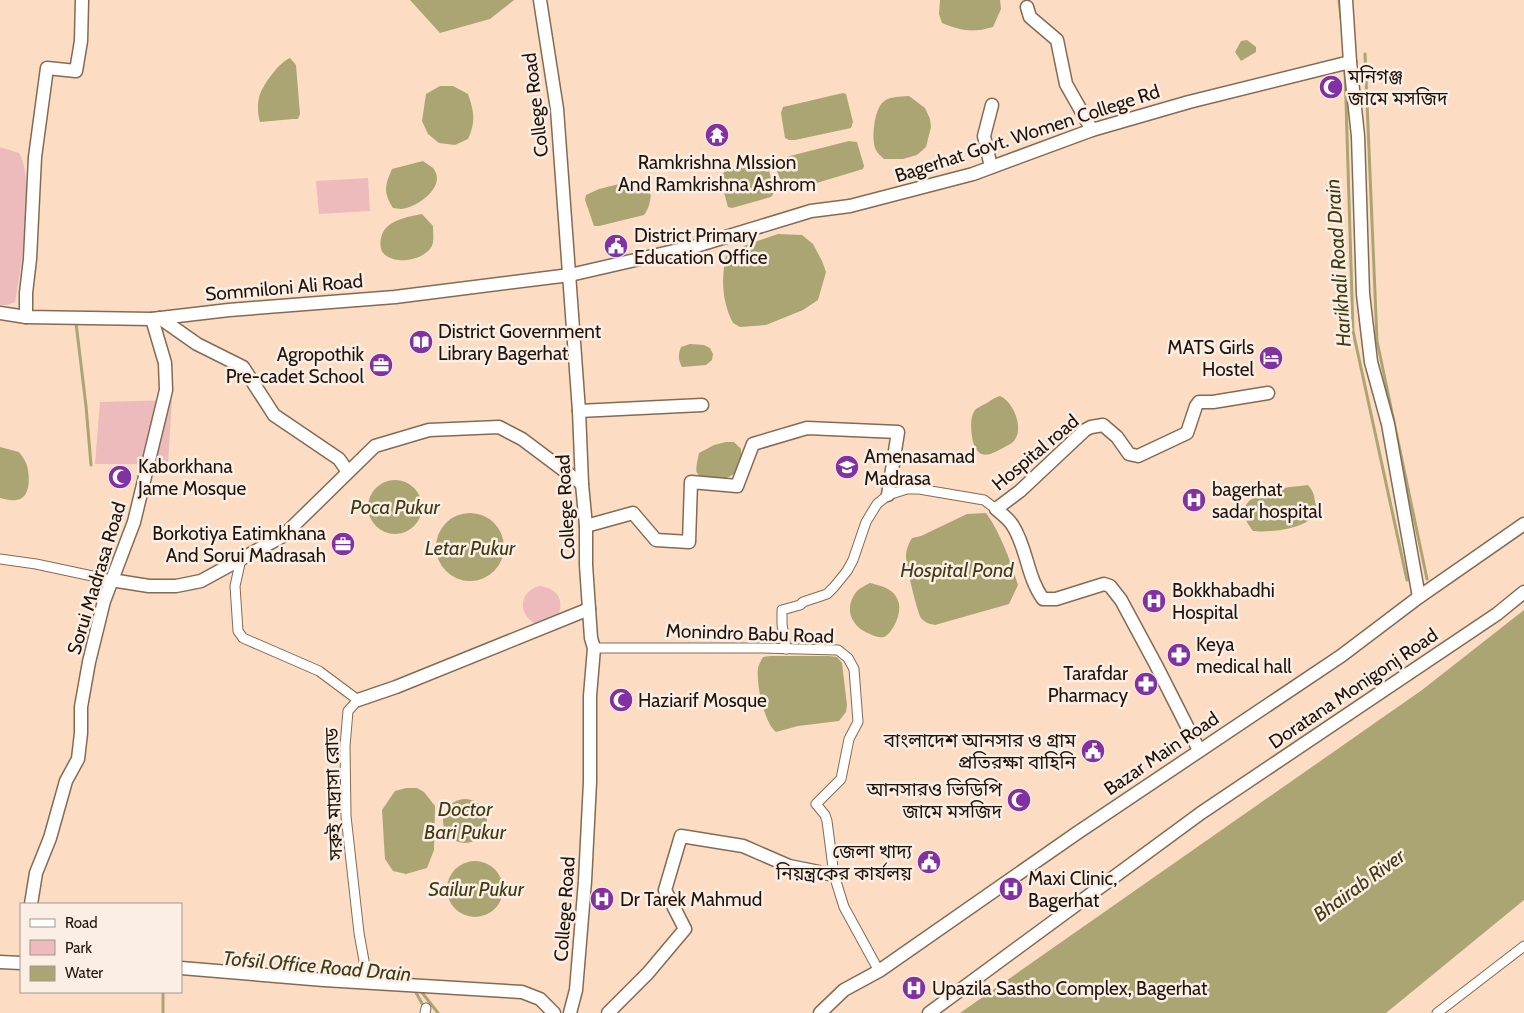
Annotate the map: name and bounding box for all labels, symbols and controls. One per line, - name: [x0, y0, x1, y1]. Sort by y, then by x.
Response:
- street label: College Road: [518, 51, 553, 159]
- place label: মনিগঞ্জ জামে মসজিদ: [1347, 65, 1448, 110]
- mosque icon: মনিগঞ্জ জামে মসজিদ: [1318, 74, 1344, 100]
- street label: Bagerhat Govt. Women College Rd: [892, 80, 1162, 187]
- temple icon: Ramkrishna MIssion And Ramkrishna Ashrom: [704, 122, 730, 148]
- place label: Ramkrishna MIssion And Ramkrishna Ashrom: [618, 151, 816, 196]
- water label: Harikhali Road Drain: [1320, 178, 1356, 348]
- place label: District Primary Education Office: [634, 224, 768, 269]
- public building icon: District Primary Education Office: [603, 233, 629, 259]
- street label: Sommiloni Ali Road: [204, 269, 364, 306]
- place label: District Government Library Bagerhat: [438, 320, 602, 365]
- library icon: District Government Library Bagerhat: [408, 329, 434, 355]
- place label: MATS Girls Hostel: [1167, 336, 1255, 381]
- place label: Agropothik Pre-cadet School: [226, 343, 365, 388]
- hotel icon: MATS Girls Hostel: [1258, 345, 1284, 371]
- office icon: Agropothik Pre-cadet School: [368, 352, 394, 378]
- street label: Hospital road: [987, 409, 1083, 495]
- place label: Amenasamad Madrasa: [864, 445, 975, 490]
- street label: College Road: [551, 454, 580, 560]
- school or university icon: Amenasamad Madrasa: [834, 454, 860, 480]
- place label: Kaborkhana Jame Mosque: [137, 455, 246, 500]
- mosque icon: Kaborkhana Jame Mosque: [107, 464, 133, 490]
- place label: bagerhat sadar hospital: [1212, 478, 1323, 523]
- hospital icon: bagerhat sadar hospital: [1181, 487, 1207, 513]
- water label: Poca Pukur: [350, 495, 441, 519]
- street label: Sorui Madrasa Road: [62, 499, 131, 657]
- place label: Borkotiya Eatimkhana And Sorui Madrasah: [152, 522, 326, 567]
- office icon: Borkotiya Eatimkhana And Sorui Madrasah: [330, 531, 356, 557]
- water label: Letar Pukur: [425, 536, 516, 560]
- water label: Hospital Pond: [900, 558, 1014, 582]
- place label: Bokkhabadhi Hospital: [1172, 579, 1275, 624]
- hospital icon: Bokkhabadhi Hospital: [1141, 588, 1167, 614]
- street label: Monindro Babu Road: [665, 619, 835, 648]
- street label: Doratana Monigonj Road: [1264, 623, 1442, 754]
- place label: Keya medical hall: [1196, 633, 1292, 678]
- pharmacy icon: Keya medical hall: [1166, 642, 1192, 668]
- place label: Tarafdar Pharmacy: [1048, 662, 1128, 707]
- pharmacy icon: Tarafdar Pharmacy: [1133, 671, 1159, 697]
- mosque icon: Haziarif Mosque: [608, 687, 634, 713]
- place label: Haziarif Mosque: [638, 689, 767, 712]
- street label: Bazar Main Road: [1100, 707, 1223, 800]
- street label: সরুই মাদ্রাসা রোড: [320, 727, 347, 862]
- place label: বাংলাদেশ আনসার ও গ্রাম প্রতিরক্ষা বাহিনি: [883, 729, 1077, 774]
- public building icon: বাংলাদেশ আনসার ও গ্রাম প্রতিরক্ষা বাহিনি: [1080, 738, 1106, 764]
- place label: আনসারও ভিডিপি জামে মসজিদ: [865, 778, 1002, 823]
- mosque icon: আনসারও ভিডিপি জামে মসজিদ: [1006, 787, 1032, 813]
- water label: Doctor Bari Pukur: [424, 797, 507, 844]
- place label: জেলা খাদ্য নিয়ন্ত্রকের কার্যলয়: [775, 840, 913, 885]
- water label: Bhairab River: [1309, 843, 1410, 926]
- public building icon: জেলা খাদ্য নিয়ন্ত্রকের কার্যলয়: [916, 849, 942, 875]
- street label: College Road: [549, 856, 580, 962]
- place label: Maxi Clinic, Bagerhat: [1028, 867, 1117, 912]
- hospital icon: Maxi Clinic, Bagerhat: [998, 876, 1024, 902]
- water label: Sailur Pukur: [428, 877, 525, 901]
- hospital icon: Dr Tarek Mahmud: [589, 886, 615, 912]
- place label: Dr Tarek Mahmud: [620, 888, 762, 911]
- legend: [20, 903, 182, 993]
- text: Road: [65, 914, 98, 932]
- text: Park: [65, 939, 92, 957]
- water label: Tofsil Office Road Drain: [222, 946, 412, 986]
- text: Water: [65, 964, 103, 982]
- hospital icon: Upazila Sastho Complex, Bagerhat: [901, 975, 927, 1001]
- place label: Upazila Sastho Complex, Bagerhat: [932, 977, 1208, 1000]

